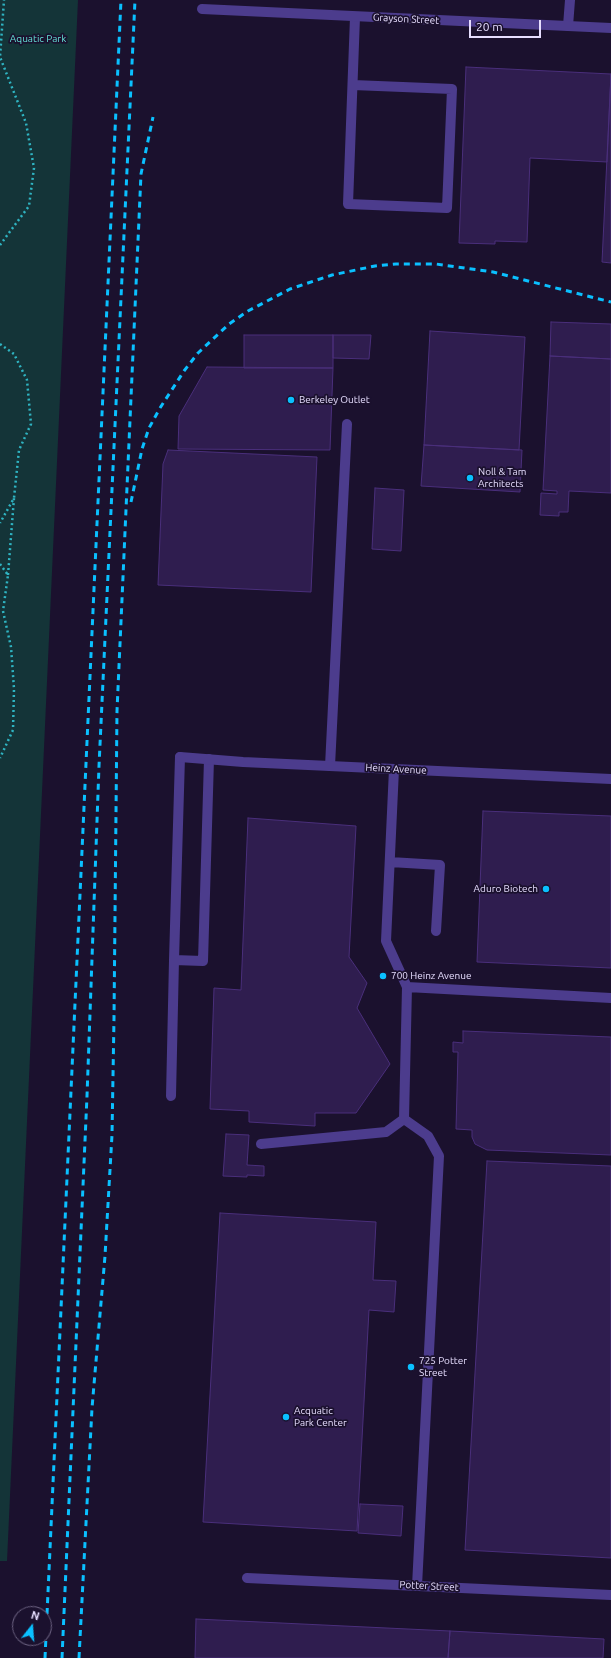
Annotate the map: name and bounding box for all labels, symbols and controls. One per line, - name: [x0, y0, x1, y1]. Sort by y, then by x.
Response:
- street label: Grayson Street: [372, 11, 440, 27]
- scale bar: [471, 12, 543, 38]
- text: 20 m: [476, 20, 503, 33]
- park label: Aquatic Park: [10, 33, 66, 45]
- place label: Berkeley Outlet: [299, 394, 370, 406]
- marker: Berkeley Outlet: [286, 395, 296, 405]
- place label: Noll & Tam Architects: [478, 466, 526, 490]
- marker: Noll & Tam Architects: [465, 473, 475, 483]
- street label: Heinz Avenue: [365, 761, 427, 777]
- place label: Aduro Biotech: [474, 883, 538, 895]
- marker: Aduro Biotech: [541, 884, 551, 894]
- place label: 700 Heinz Avenue: [391, 970, 471, 982]
- marker: 700 Heinz Avenue: [378, 971, 388, 981]
- place label: 725 Potter Street: [419, 1355, 467, 1378]
- marker: 725 Potter Street: [406, 1362, 416, 1372]
- place label: Acquatic Park Center: [294, 1405, 347, 1428]
- marker: Acquatic Park Center: [281, 1412, 291, 1422]
- street label: Potter Street: [399, 1578, 459, 1594]
- north arrow: [12, 1606, 52, 1646]
- text: N: [30, 1609, 41, 1622]

